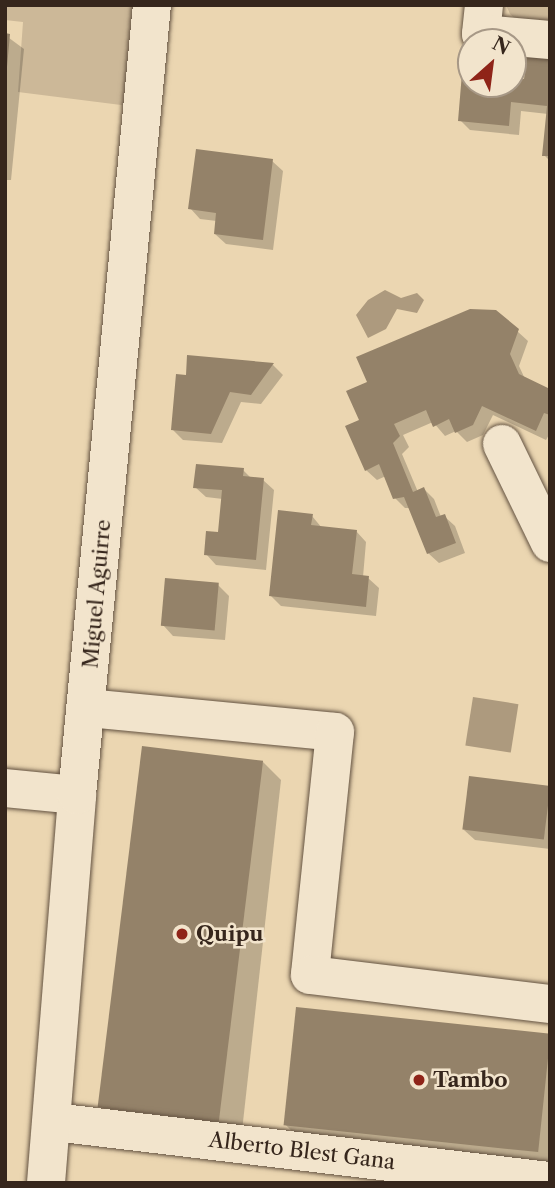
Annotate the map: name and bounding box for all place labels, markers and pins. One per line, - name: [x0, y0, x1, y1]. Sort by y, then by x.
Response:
- place label: Quipu: [196, 921, 263, 947]
- marker: Quipu: [174, 926, 190, 942]
- place label: Tambo: [433, 1067, 508, 1093]
- marker: Tambo: [411, 1072, 427, 1088]

